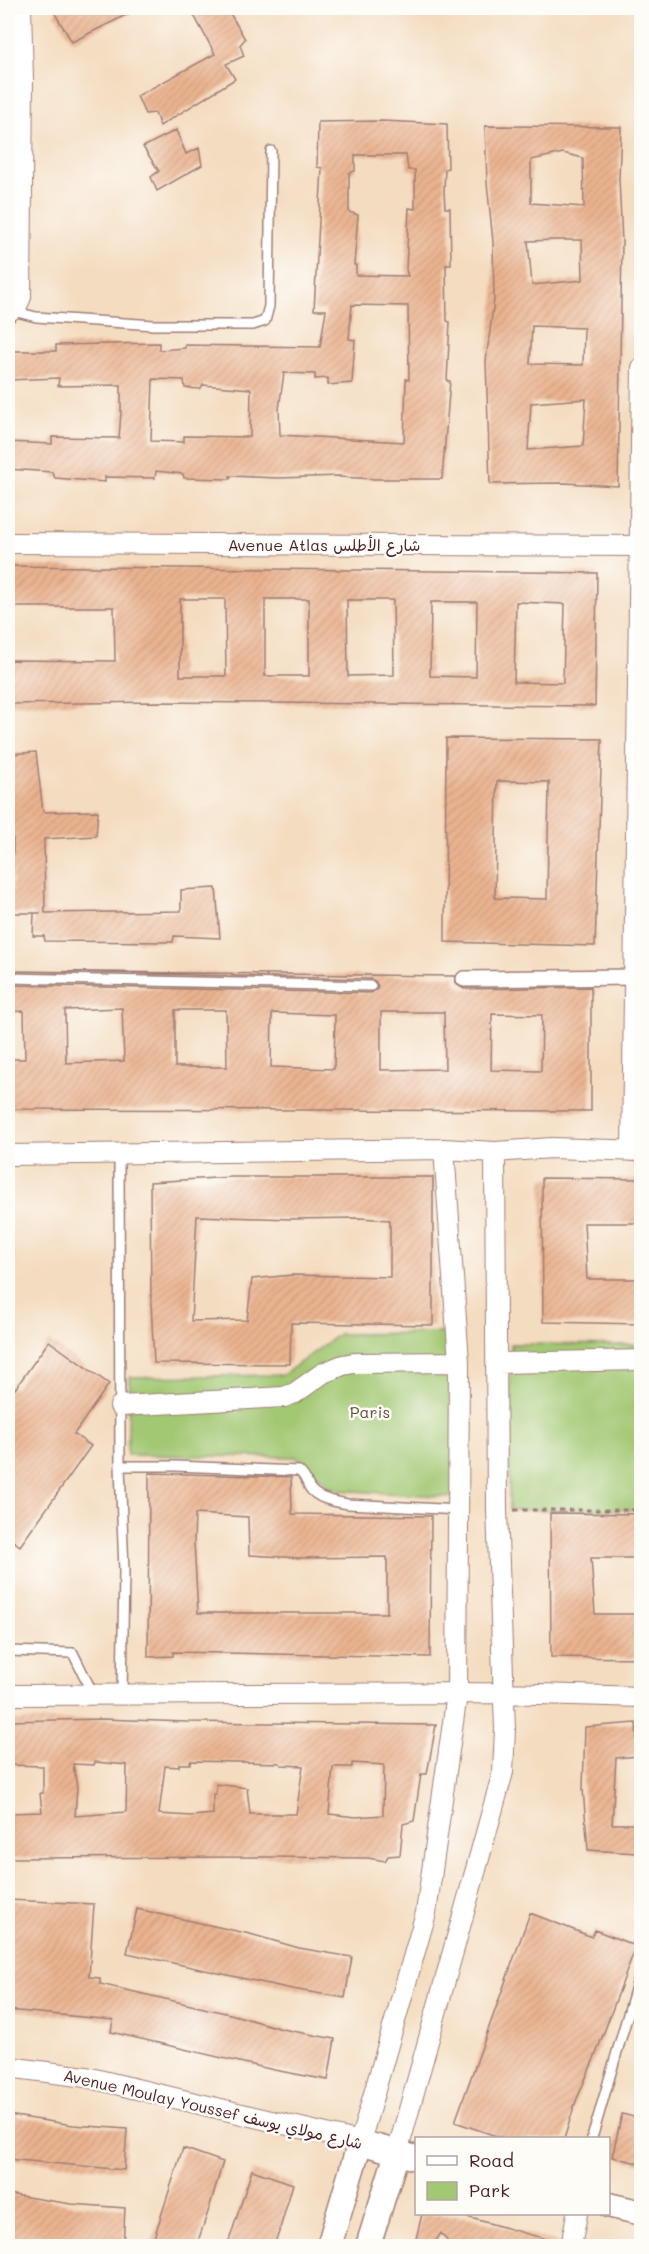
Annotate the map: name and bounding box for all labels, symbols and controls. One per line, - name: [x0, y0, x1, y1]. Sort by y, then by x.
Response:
- street label: Avenue Atlas شارع الأطلس: [228, 534, 420, 557]
- park label: Paris: [350, 1401, 390, 1422]
- street label: Avenue Moulay Youssef شارع مولاي يوسف: [61, 2064, 365, 2155]
- legend: [415, 2137, 610, 2215]
- text: Road: [469, 2148, 514, 2172]
- text: Park: [469, 2178, 510, 2202]

